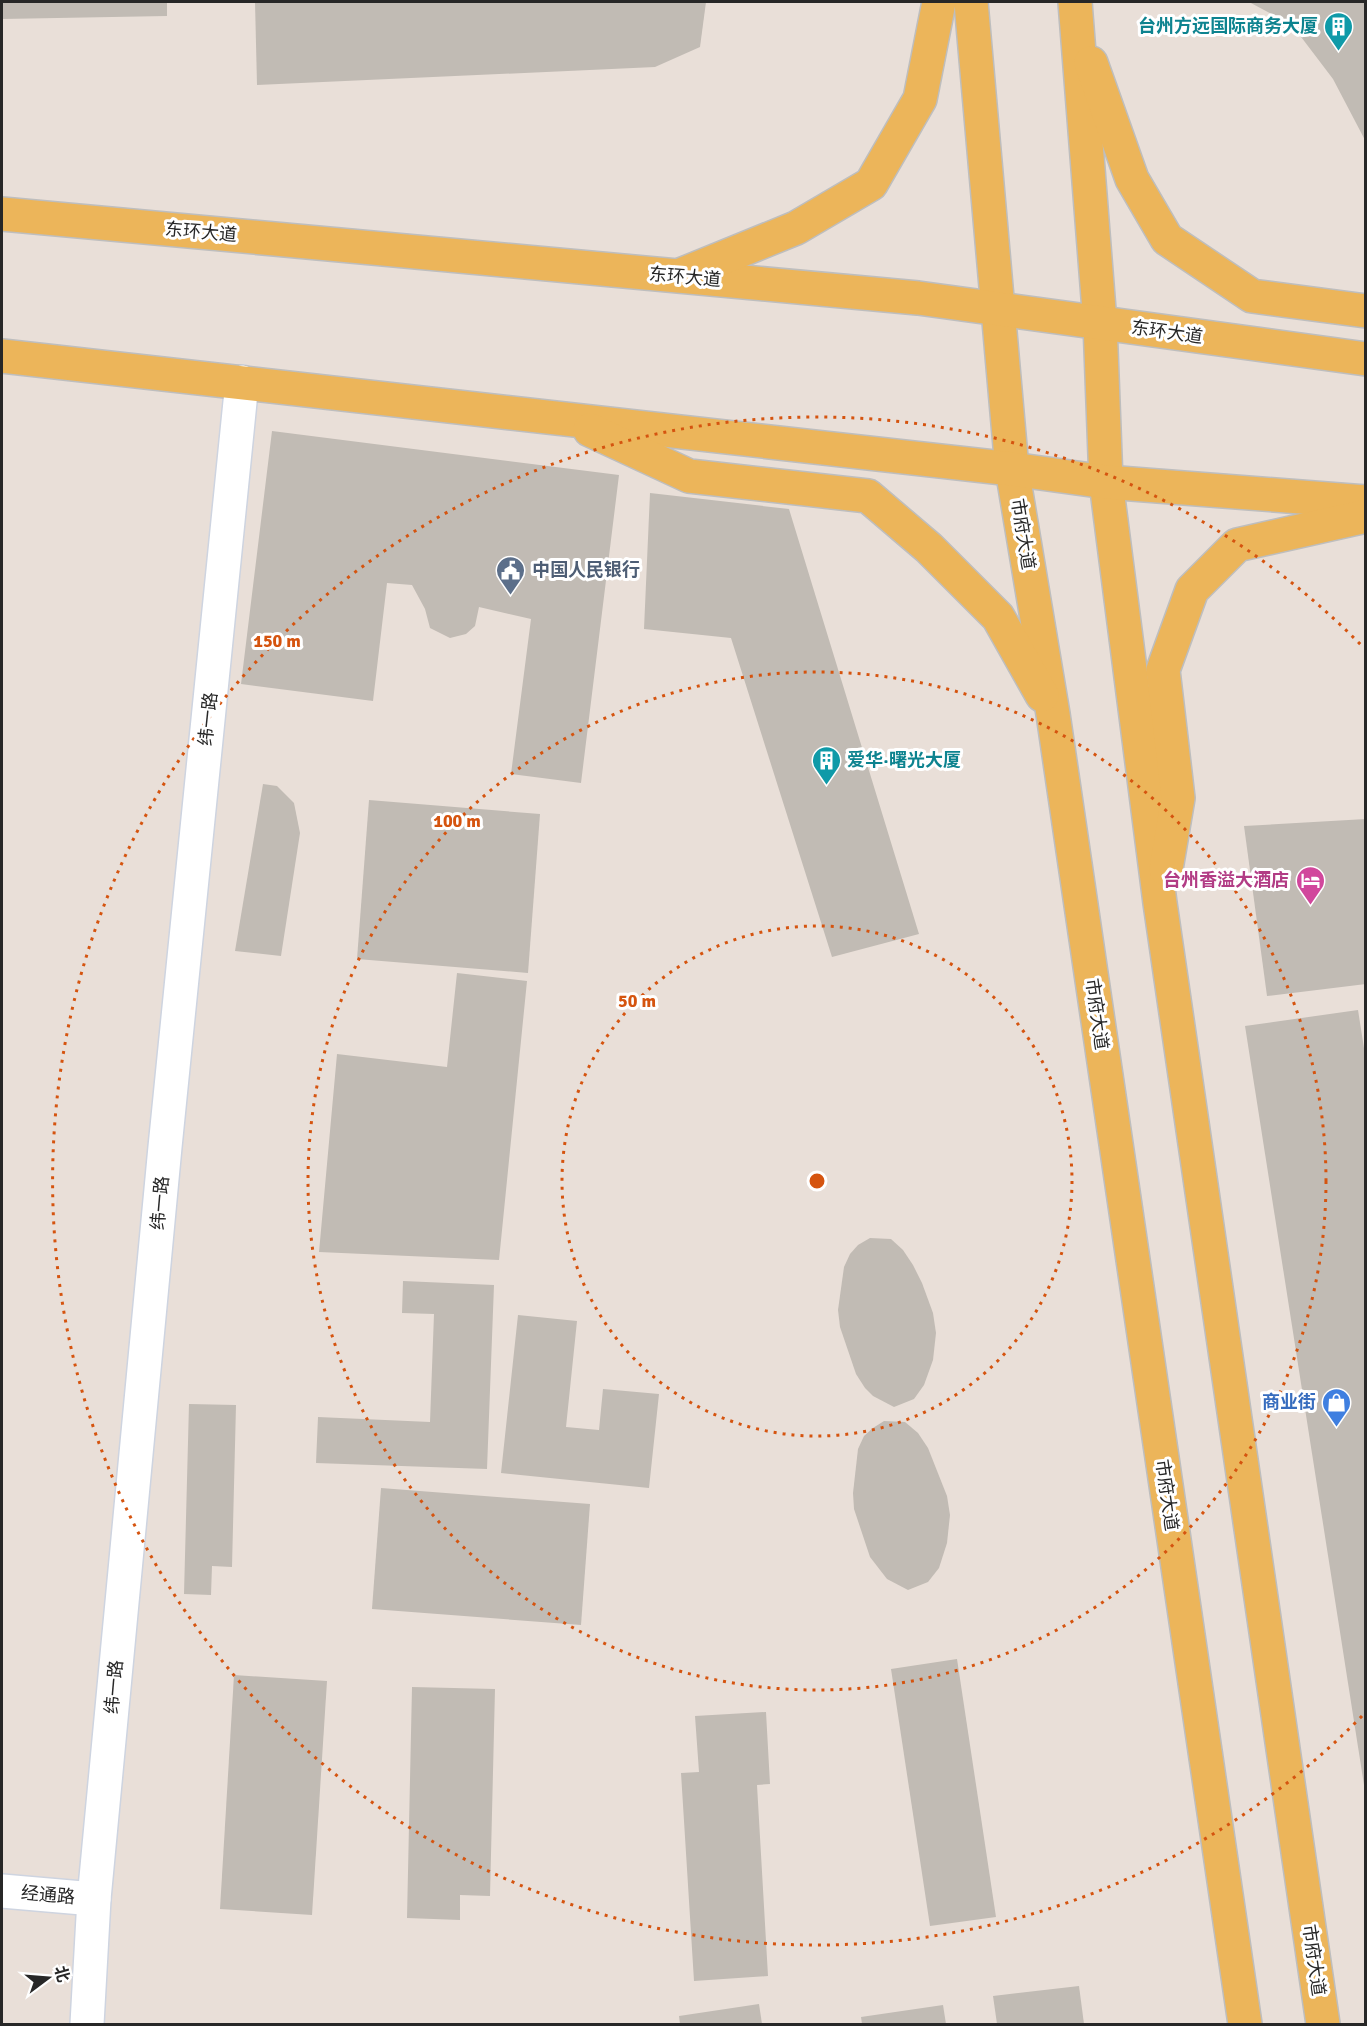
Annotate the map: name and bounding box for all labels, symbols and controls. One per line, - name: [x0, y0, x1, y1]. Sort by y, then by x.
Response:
- building icon: 台州方远国际商务大厦: [1323, 10, 1355, 52]
- place label: 台州方远国际商务大厦: [1138, 15, 1318, 37]
- street label: 东环大道: [164, 218, 238, 246]
- street label: 东环大道: [648, 263, 722, 291]
- street label: 东环大道: [1130, 316, 1204, 348]
- street label: 市府大道: [1007, 497, 1039, 571]
- public building icon: 中国人民银行: [495, 554, 527, 596]
- place label: 中国人民银行: [532, 559, 640, 581]
- text: 150 m: [253, 630, 301, 652]
- street label: 纬一路: [194, 691, 222, 747]
- building icon: 爱华·曙光大厦: [810, 744, 842, 786]
- place label: 爱华·曙光大厦: [847, 749, 961, 771]
- text: 100 m: [433, 810, 481, 832]
- hotel icon: 台州香溢大酒店: [1294, 864, 1326, 906]
- place label: 台州香溢大酒店: [1163, 869, 1289, 891]
- street label: 市府大道: [1081, 977, 1113, 1051]
- text: 50 m: [618, 990, 656, 1012]
- centre of rings: [807, 1171, 827, 1191]
- street label: 纬一路: [147, 1175, 173, 1231]
- shop icon: 商业街: [1321, 1386, 1353, 1428]
- place label: 商业街: [1262, 1391, 1316, 1413]
- street label: 市府大道: [1151, 1458, 1183, 1532]
- street label: 纬一路: [101, 1659, 127, 1715]
- street label: 经通路: [20, 1882, 76, 1908]
- street label: 市府大道: [1298, 1923, 1330, 1997]
- north arrow: [18, 1948, 78, 2008]
- text: 北: [50, 1964, 73, 1985]

